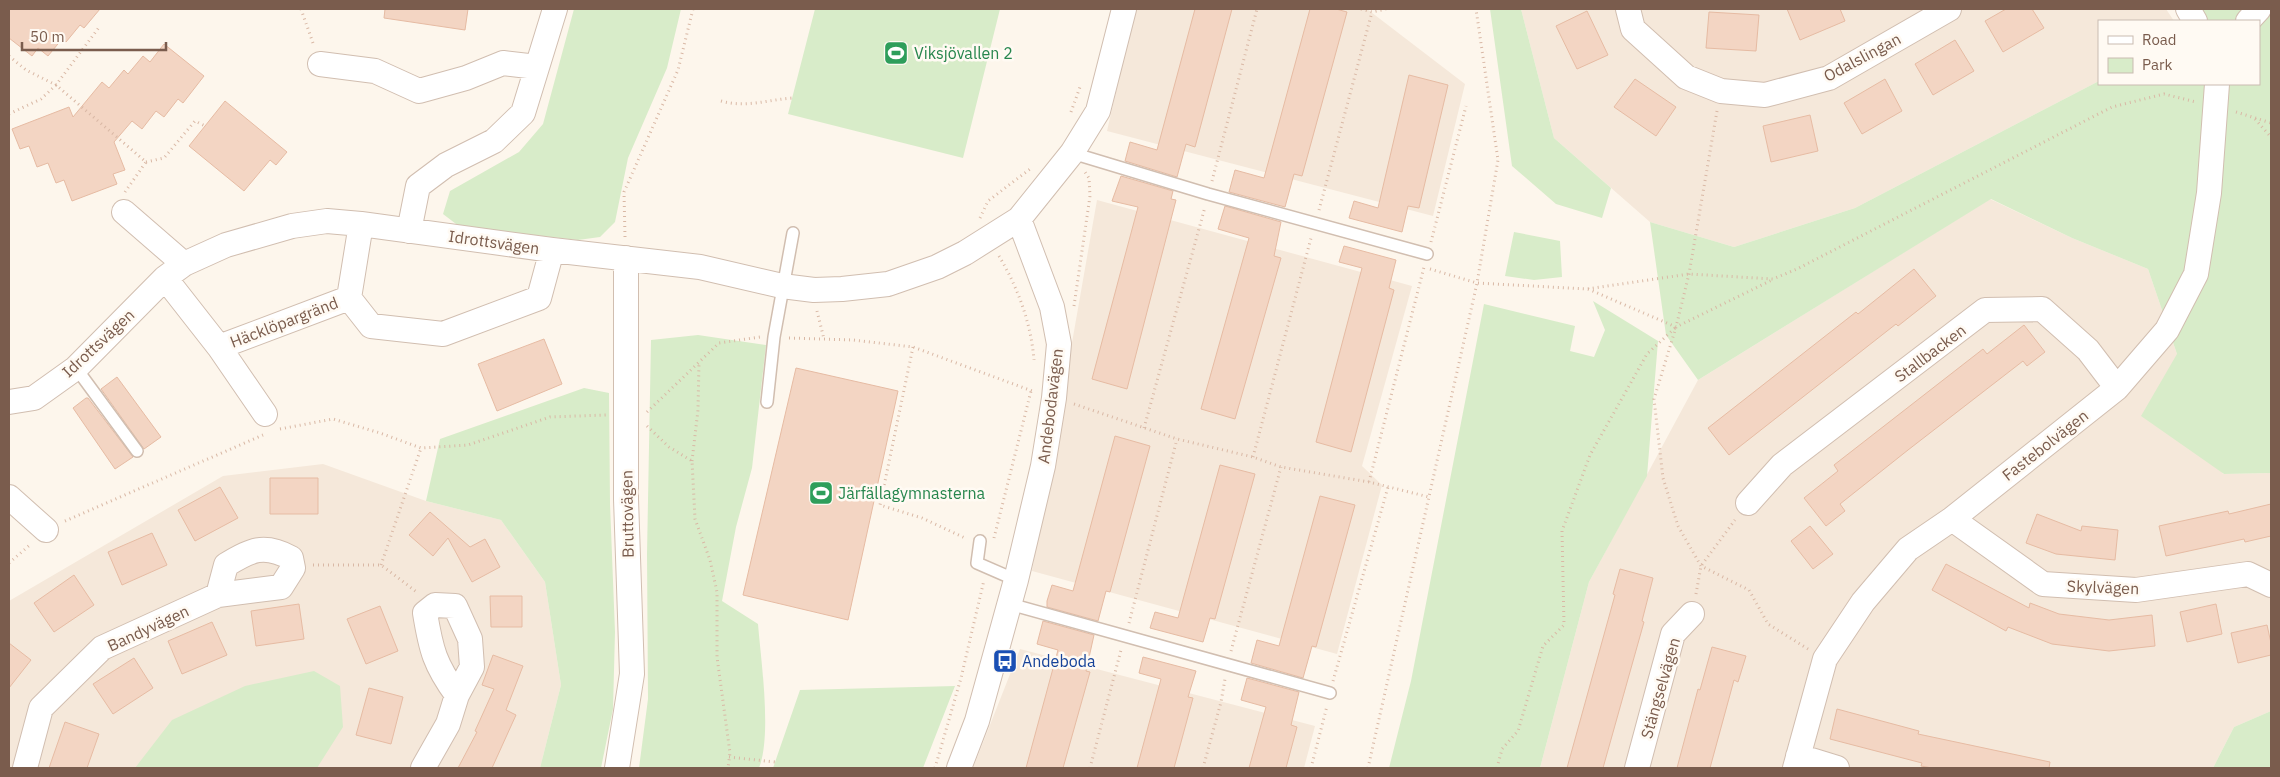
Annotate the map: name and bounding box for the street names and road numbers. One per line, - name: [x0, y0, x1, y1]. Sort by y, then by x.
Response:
- street label: Odalslingan: [1820, 28, 1904, 86]
- street label: Idrottsvägen: [447, 226, 541, 258]
- street label: Häcklöpargränd: [227, 292, 341, 352]
- street label: Idrottsvägen: [58, 304, 138, 382]
- street label: Stallbacken: [1890, 320, 1970, 386]
- street label: Andebodavägen: [1033, 347, 1067, 465]
- street label: Fastebolvägen: [1998, 405, 2092, 485]
- street label: Bruttovägen: [616, 470, 638, 558]
- street label: Skylvägen: [2066, 576, 2140, 598]
- street label: Bandyvägen: [104, 600, 192, 656]
- street label: Stängselvägen: [1636, 635, 1684, 741]

